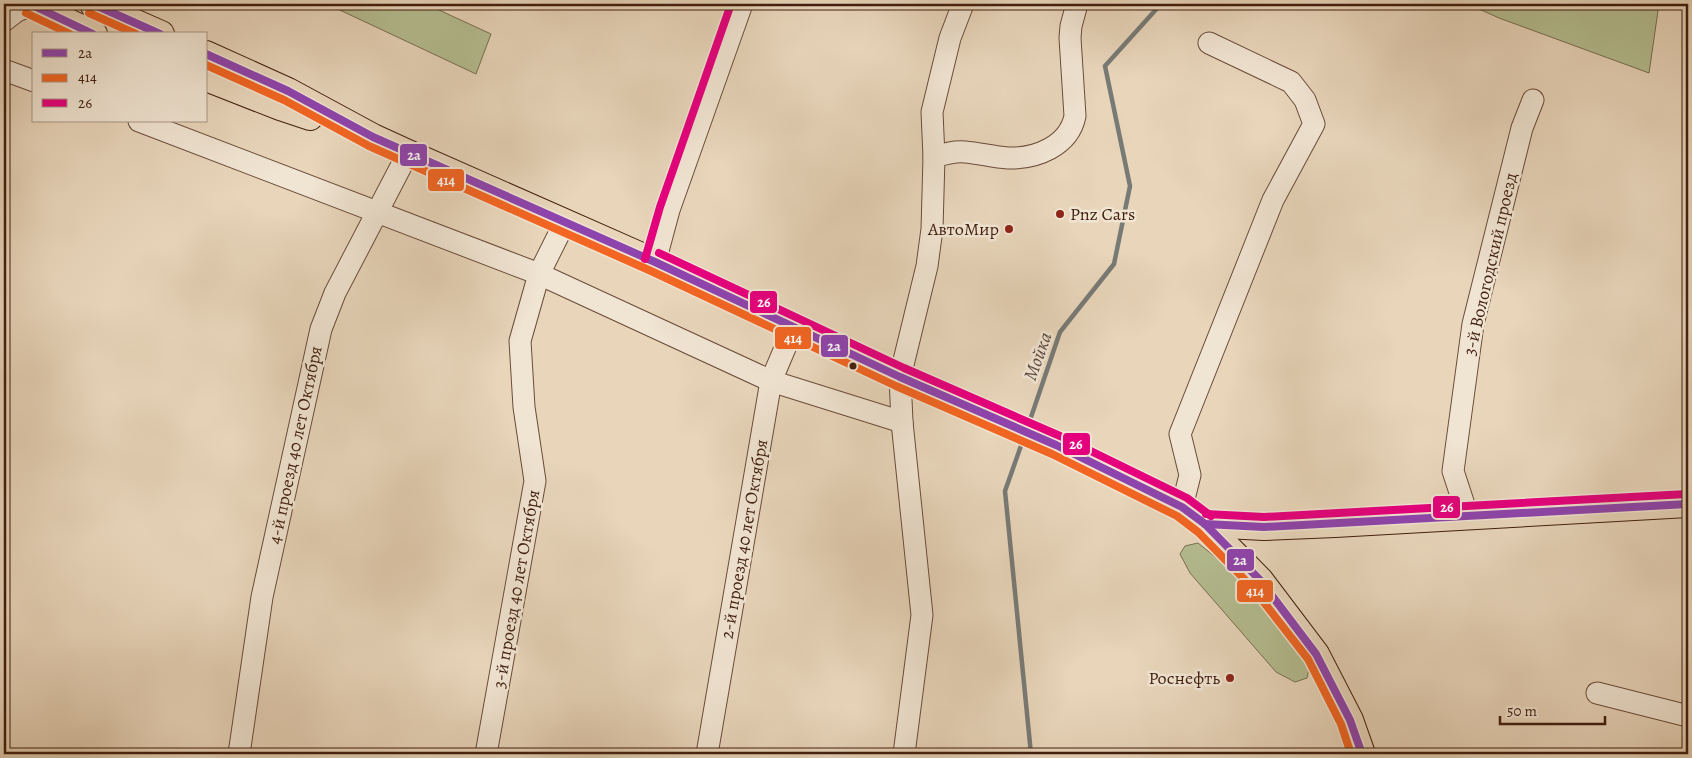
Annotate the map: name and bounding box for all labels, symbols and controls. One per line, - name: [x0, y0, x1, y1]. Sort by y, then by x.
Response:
- legend: [32, 32, 208, 122]
- text: 2а: [78, 43, 92, 63]
- text: 414: [78, 67, 97, 87]
- text: 26: [78, 93, 92, 113]
- line badge: 2а: [399, 143, 428, 167]
- text: 2а: [407, 146, 421, 165]
- line badge: 414: [427, 168, 465, 192]
- street label: 3-й Вологодский проезд: [1457, 170, 1523, 358]
- text: 414: [437, 171, 455, 190]
- place label: Pnz Cars: [1070, 202, 1135, 226]
- marker: Pnz Cars: [1054, 208, 1066, 220]
- place label: АвтоМир: [927, 217, 999, 241]
- marker: АвтоМир: [1003, 223, 1015, 235]
- line badge: 26: [749, 290, 778, 314]
- text: 26: [757, 293, 771, 312]
- line badge: 414: [774, 326, 812, 350]
- water label: Мойка: [1017, 328, 1059, 384]
- text: 414: [784, 329, 802, 348]
- line badge: 2а: [820, 334, 849, 358]
- text: 2а: [827, 337, 841, 356]
- street label: 4-й проезд 40 лет Октября: [262, 344, 328, 546]
- unlabelled marker: [848, 361, 858, 371]
- line badge: 26: [1062, 432, 1091, 456]
- text: 26: [1069, 435, 1083, 454]
- street label: 2-й проезд 40 лет Октября: [715, 437, 773, 641]
- street label: 3-й проезд 40 лет Октября: [487, 488, 545, 690]
- line badge: 26: [1432, 495, 1461, 519]
- text: 26: [1440, 498, 1454, 517]
- line badge: 2а: [1226, 548, 1255, 572]
- text: 2а: [1233, 551, 1247, 570]
- line badge: 414: [1236, 579, 1274, 603]
- text: 414: [1246, 582, 1264, 601]
- place label: Роснефть: [1149, 666, 1220, 690]
- marker: Роснефть: [1224, 672, 1236, 684]
- scale bar: [1500, 693, 1604, 725]
- text: 50 m: [1507, 701, 1537, 721]

